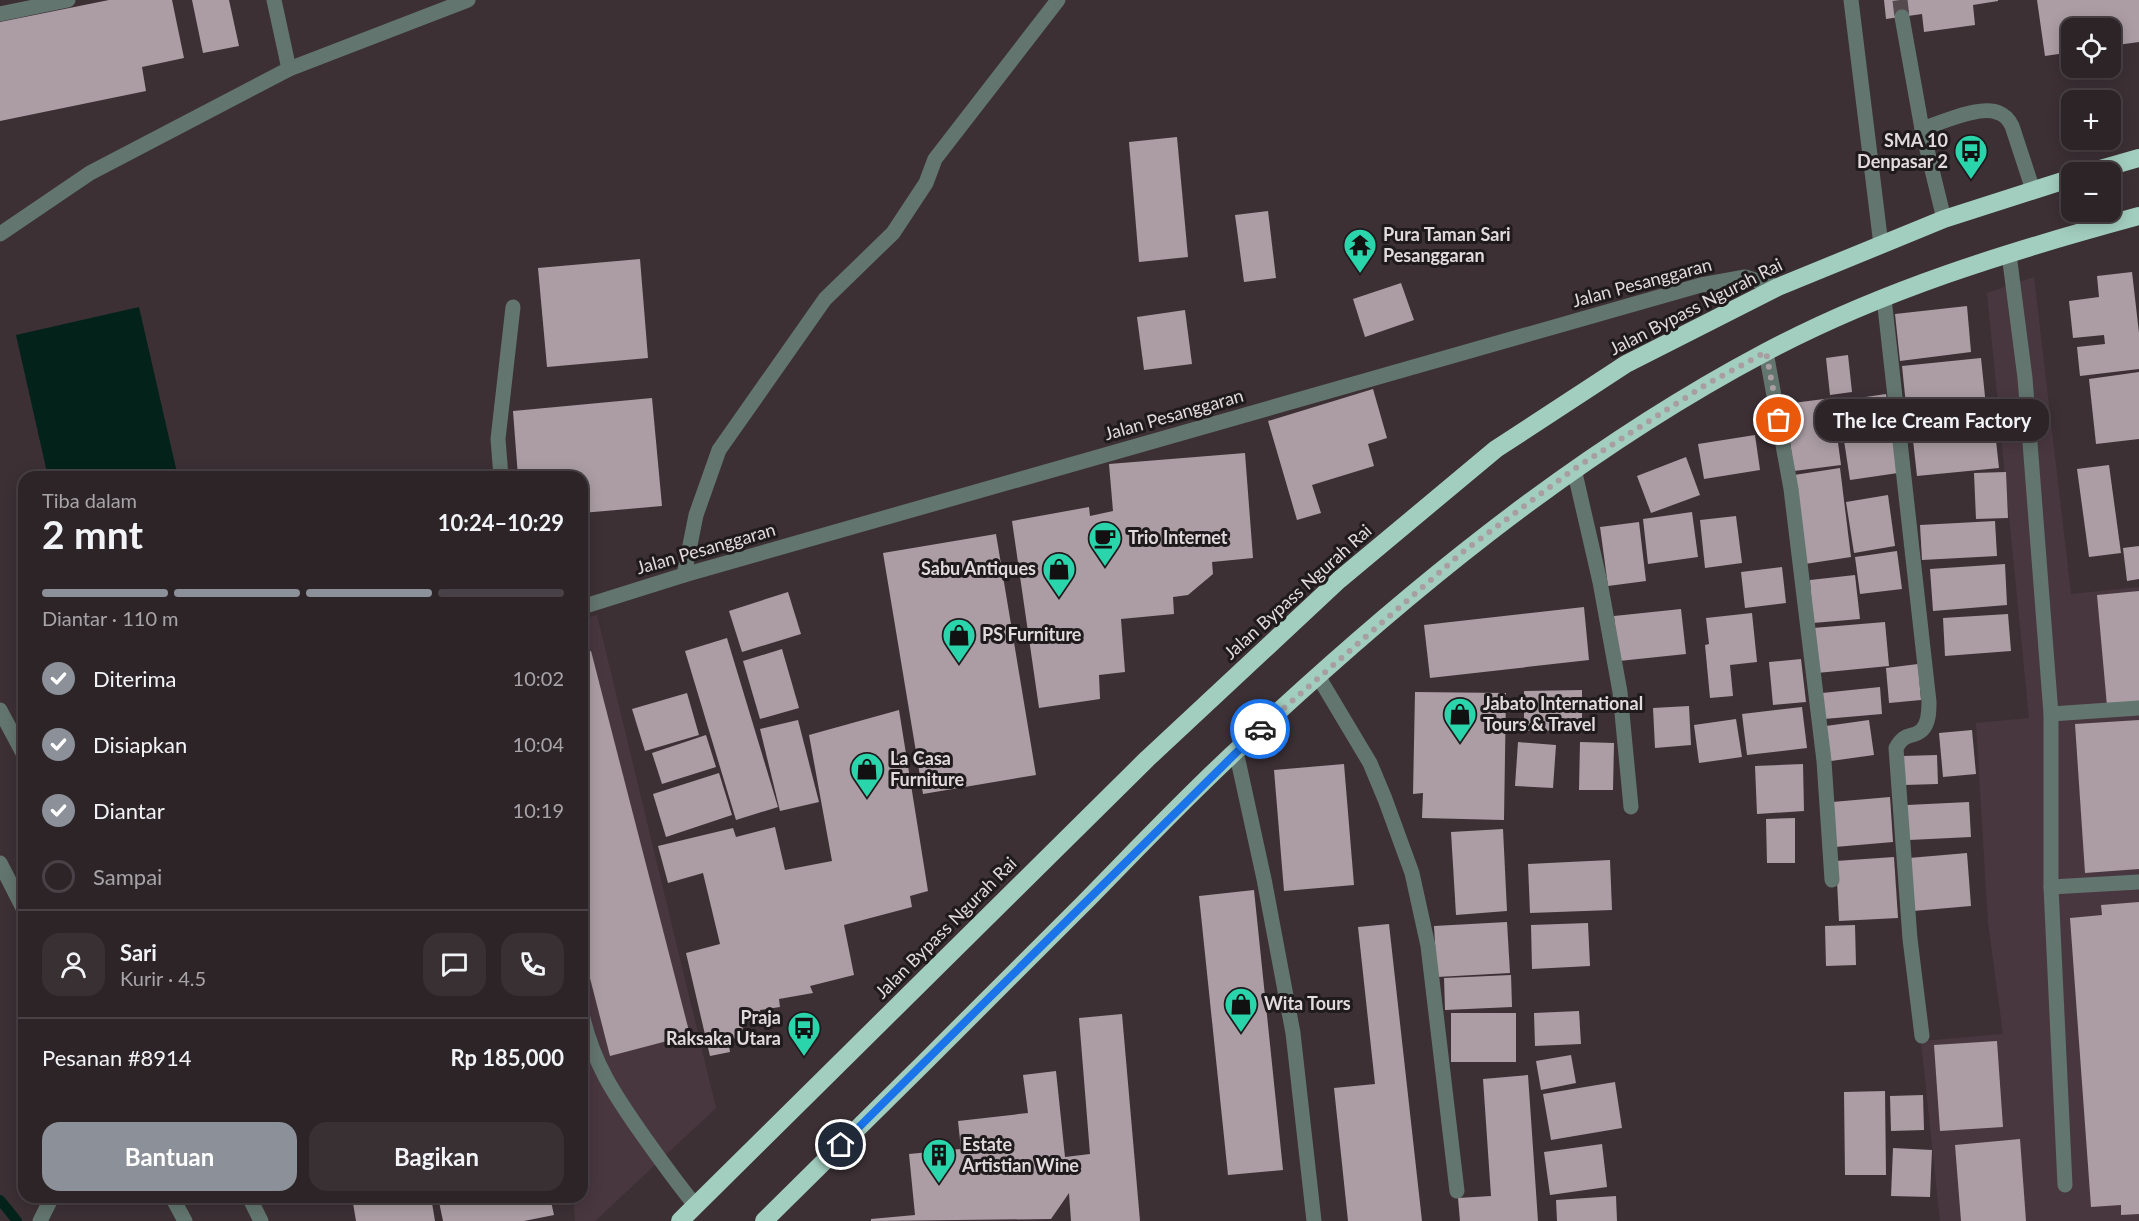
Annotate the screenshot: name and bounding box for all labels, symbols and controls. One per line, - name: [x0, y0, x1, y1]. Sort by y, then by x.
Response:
- map controls: [2061, 18, 2121, 222]
- button: locate: [2061, 18, 2121, 78]
- button: +: [2061, 90, 2121, 150]
- place label: SMA 10 Denpasar 2: [1857, 129, 1948, 172]
- bus stop icon: SMA 10 Denpasar 2: [1953, 133, 1989, 180]
- button: −: [2061, 162, 2121, 222]
- place label: Pura Taman Sari Pesanggaran: [1383, 223, 1511, 266]
- temple icon: Pura Taman Sari Pesanggaran: [1342, 227, 1378, 274]
- street label: Jalan Pesanggaran: [1569, 253, 1714, 311]
- street label: Jalan Bypass Ngurah Rai: [1605, 253, 1786, 359]
- street label: Jalan Pesanggaran: [1102, 384, 1246, 444]
- pin: [1753, 394, 1804, 445]
- callout: The Ice Cream Factory: [1815, 399, 2049, 441]
- icon: bag: [1762, 403, 1795, 436]
- text: The Ice Cream Factory: [1833, 408, 2031, 432]
- text: Tiba dalam: [42, 488, 137, 512]
- text: 10:24–10:29: [438, 509, 564, 536]
- text: 2 mnt: [42, 511, 143, 557]
- street label: Jalan Pesanggaran: [634, 518, 778, 578]
- street label: Jalan Bypass Ngurah Rai: [1219, 519, 1376, 663]
- cafe icon: Trio Internet: [1087, 520, 1123, 567]
- place label: Trio Internet: [1128, 526, 1228, 548]
- shop icon: Sabu Antiques: [1041, 551, 1077, 598]
- place label: Sabu Antiques: [921, 557, 1036, 579]
- text: Diantar · 110 m: [42, 606, 179, 630]
- shop icon: PS Furniture: [941, 617, 977, 664]
- place label: PS Furniture: [982, 623, 1082, 645]
- icon: check: [42, 662, 75, 695]
- text: Diterima: [93, 665, 177, 692]
- text: 10:02: [513, 666, 564, 690]
- place label: Jabato International Tours & Travel: [1483, 692, 1643, 735]
- shop icon: Jabato International Tours & Travel: [1442, 696, 1478, 743]
- courier: [1230, 699, 1290, 759]
- icon: car: [1244, 713, 1277, 746]
- icon: check: [42, 728, 75, 761]
- text: Disiapkan: [93, 731, 187, 758]
- text: 10:04: [513, 732, 564, 756]
- place label: La Casa Furniture: [890, 747, 964, 790]
- shop icon: La Casa Furniture: [849, 751, 885, 798]
- icon: check: [42, 794, 75, 827]
- text: Diantar: [93, 797, 165, 824]
- text: 10:19: [513, 798, 564, 822]
- street label: Jalan Bypass Ngurah Rai: [870, 852, 1021, 1003]
- text: Sampai: [93, 863, 162, 890]
- button: person: [42, 933, 105, 996]
- button: chat: [423, 933, 486, 996]
- button: phone: [501, 933, 564, 996]
- text: Sari: [120, 939, 157, 966]
- text: Kurir · 4.5: [120, 966, 206, 990]
- shop icon: Wita Tours: [1223, 986, 1259, 1033]
- place label: Wita Tours: [1264, 992, 1351, 1014]
- place label: Praja Raksaka Utara: [666, 1006, 781, 1049]
- bus stop icon: Praja Raksaka Utara: [786, 1010, 822, 1057]
- text: Pesanan #8914: [42, 1044, 192, 1071]
- text: Rp 185,000: [450, 1044, 564, 1071]
- pin: [815, 1119, 866, 1170]
- button: Bantuan: [42, 1122, 297, 1191]
- button: Bagikan: [309, 1122, 564, 1191]
- icon: home: [824, 1128, 857, 1161]
- place label: Estate Artistian Wine: [961, 1133, 1079, 1176]
- building icon: Estate Artistian Wine: [921, 1137, 957, 1184]

